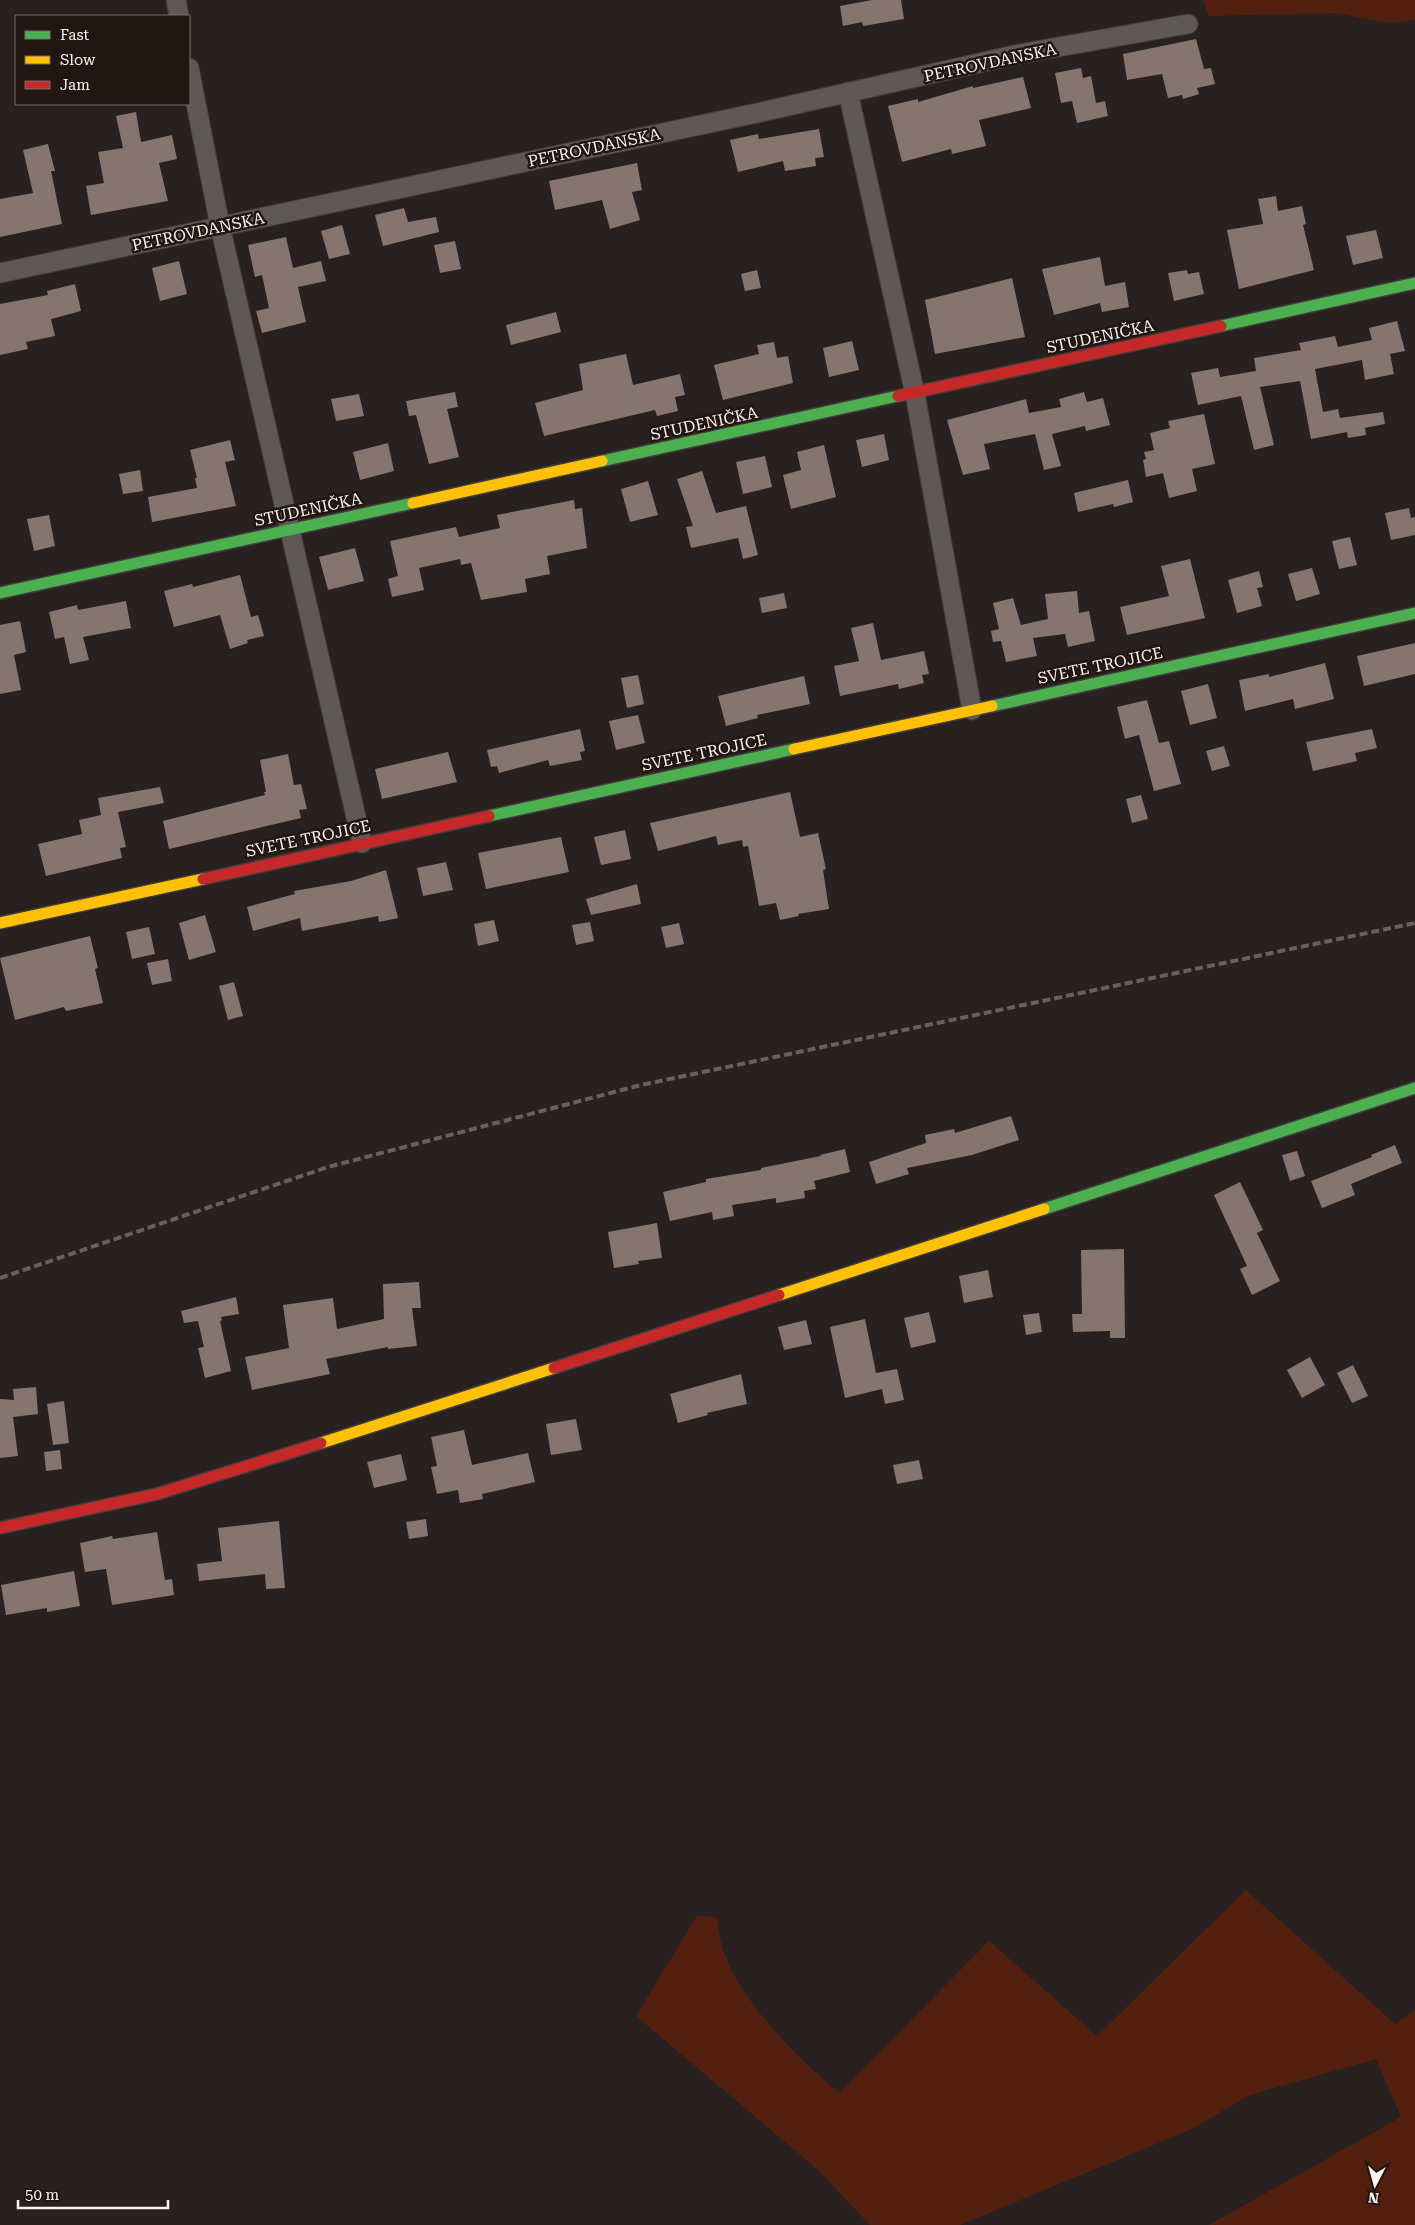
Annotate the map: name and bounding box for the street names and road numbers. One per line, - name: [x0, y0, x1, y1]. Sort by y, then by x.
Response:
- street label: PETROVDANSKA: [922, 39, 1059, 86]
- street label: PETROVDANSKA: [526, 124, 663, 171]
- street label: PETROVDANSKA: [130, 208, 267, 255]
- street label: STUDENIČKA: [1045, 316, 1156, 357]
- street label: STUDENIČKA: [649, 403, 760, 444]
- street label: STUDENIČKA: [253, 489, 364, 530]
- street label: SVETE TROJICE: [1036, 643, 1164, 688]
- street label: SVETE TROJICE: [640, 730, 768, 775]
- street label: SVETE TROJICE: [244, 816, 372, 861]

